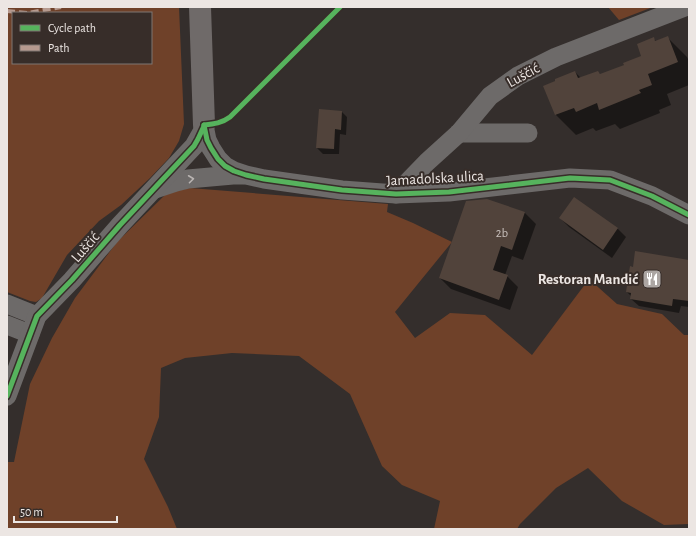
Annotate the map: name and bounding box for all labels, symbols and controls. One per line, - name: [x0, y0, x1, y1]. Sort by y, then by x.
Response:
- legend: [12, 12, 152, 64]
- text: Cycle path: [48, 22, 96, 35]
- text: Path: [48, 42, 70, 54]
- street label: Luščić: [504, 60, 542, 90]
- street label: Jamadolska ulica: [386, 168, 484, 189]
- one-way arrow: [188, 175, 194, 184]
- house number: 2b: [496, 227, 509, 240]
- street label: Luščić: [68, 229, 103, 265]
- restaurant icon: Restoran Mandić: [641, 268, 663, 290]
- place label: Restoran Mandić: [538, 272, 638, 287]
- scale bar: [14, 498, 117, 524]
- text: 50 m: [20, 506, 43, 518]

